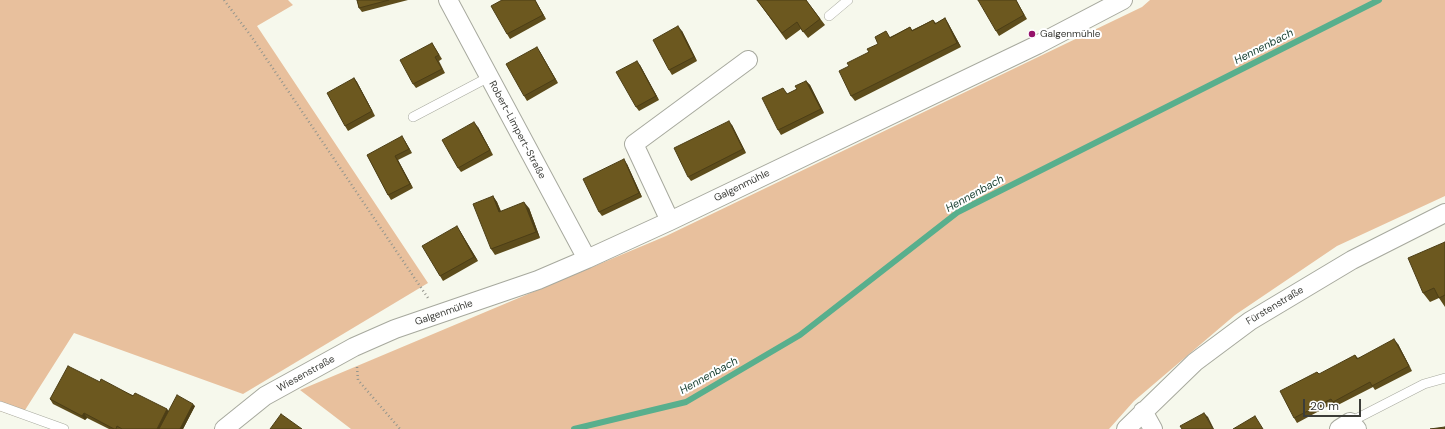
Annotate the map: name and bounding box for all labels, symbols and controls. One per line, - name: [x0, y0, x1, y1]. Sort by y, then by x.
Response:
- water label: Hennenbach: [1232, 26, 1296, 68]
- place label: Galgenmühle: [1040, 28, 1100, 40]
- marker: Galgenmühle: [1027, 29, 1037, 39]
- street label: Robert-Limpert-Straße: [486, 79, 548, 181]
- street label: Galgenmühle: [712, 167, 772, 205]
- water label: Hennenbach: [944, 173, 1006, 215]
- street label: Fürstenstraße: [1244, 284, 1306, 328]
- street label: Galgenmühle: [414, 298, 474, 328]
- street label: Wiesenstraße: [275, 353, 337, 395]
- water label: Hennenbach: [678, 355, 740, 397]
- scale bar: [1305, 391, 1363, 417]
- text: 20 m: [1310, 398, 1339, 414]

